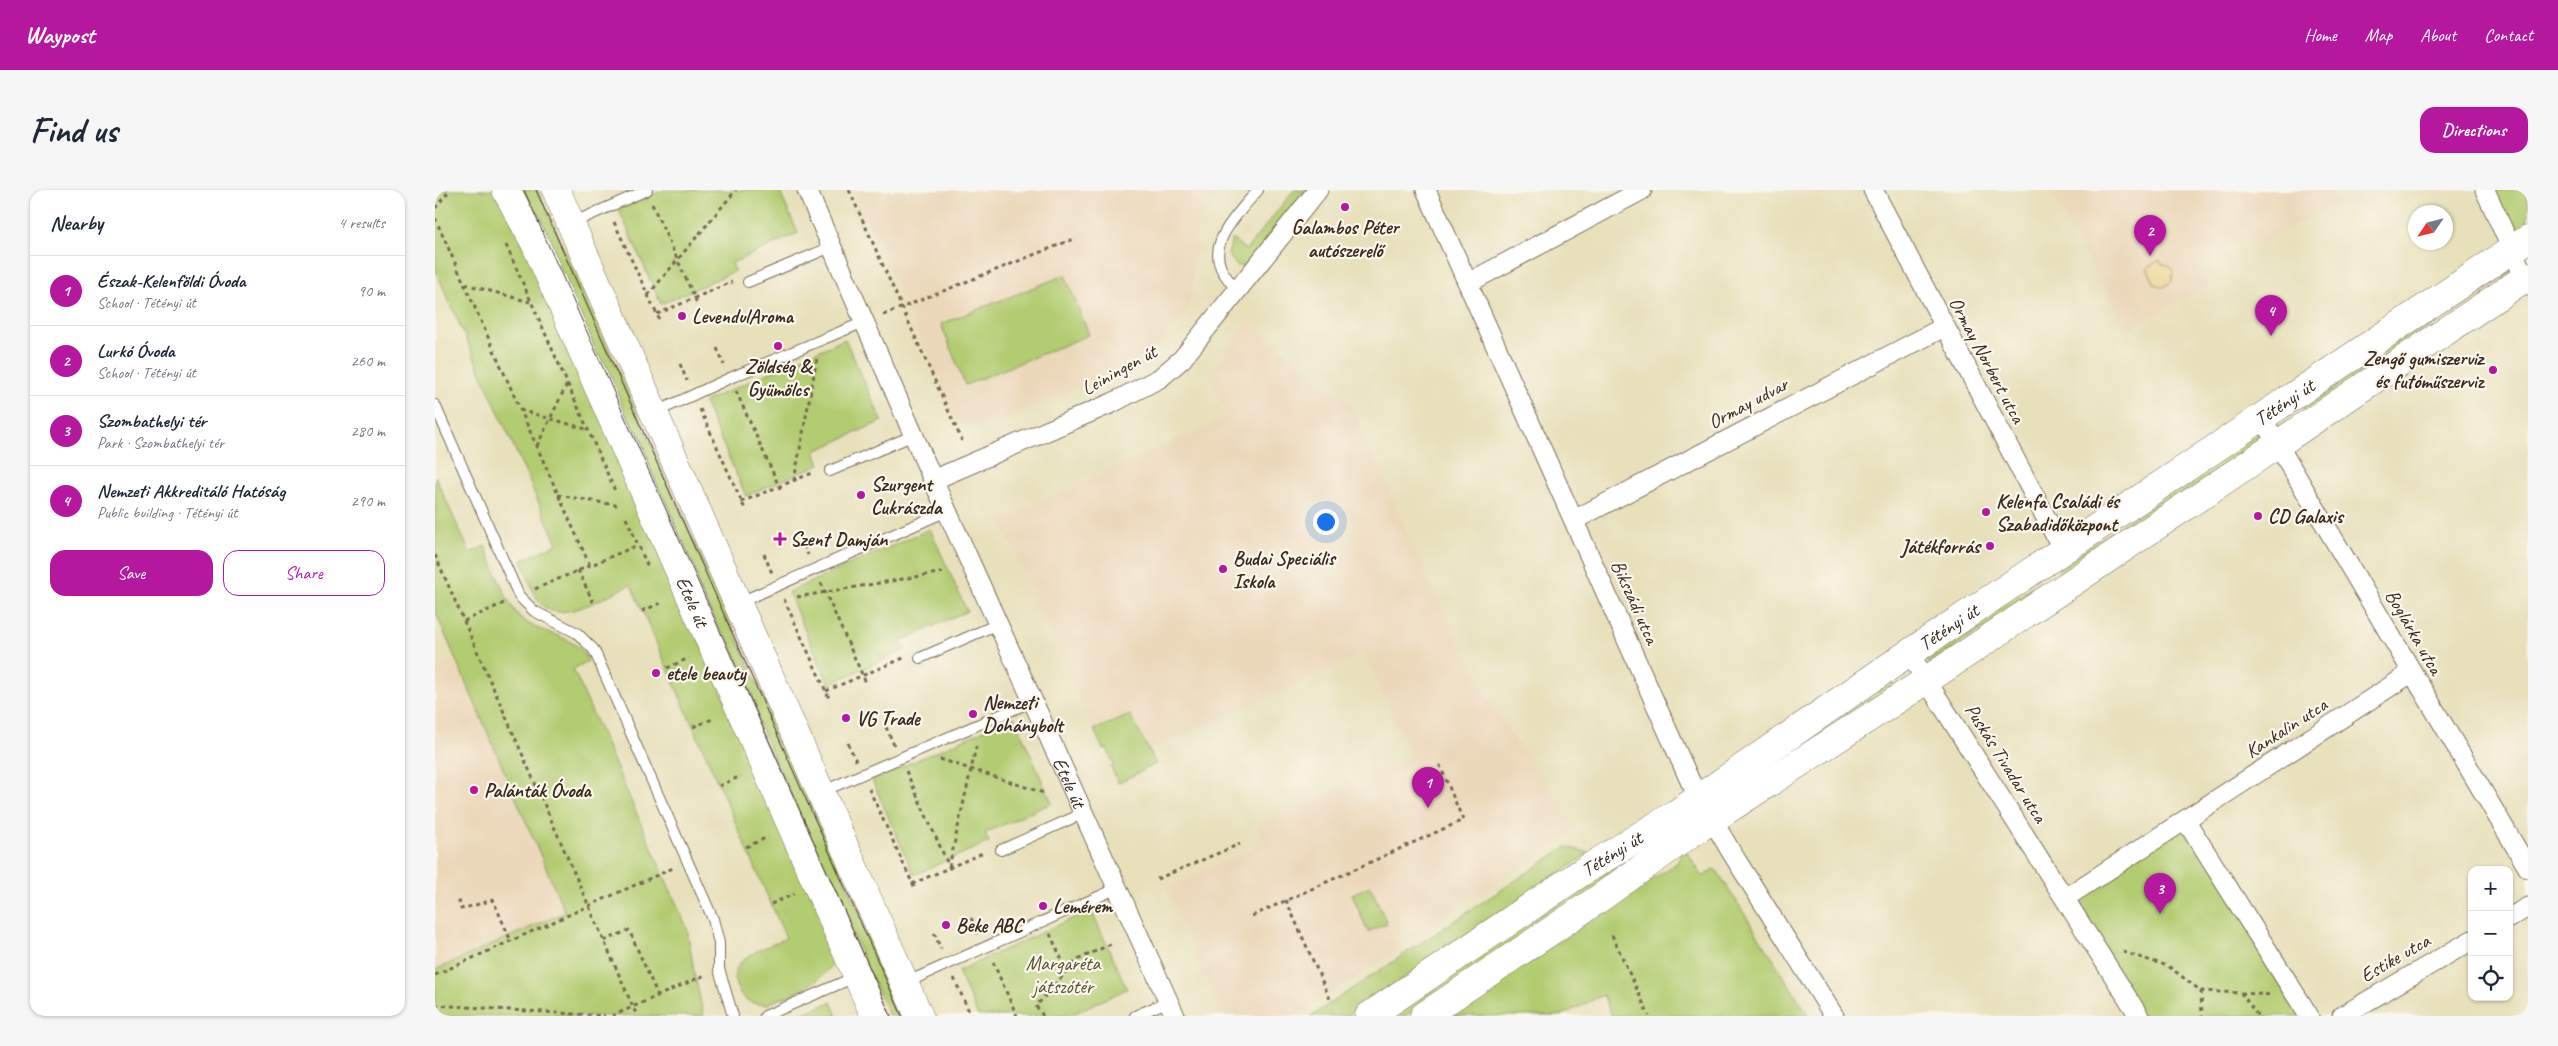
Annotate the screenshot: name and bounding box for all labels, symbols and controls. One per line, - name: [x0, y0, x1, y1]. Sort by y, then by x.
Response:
- text: Waypost: [25, 20, 95, 50]
- text: Home: [2304, 24, 2337, 46]
- text: Map: [2365, 24, 2392, 46]
- text: About: [2420, 24, 2456, 46]
- text: Contact: [2484, 24, 2533, 46]
- button: Directions: [2420, 107, 2528, 153]
- text: Find us: [30, 108, 117, 153]
- marker: Galambos Péter autószerelő: [1339, 201, 1351, 213]
- north arrow: [2408, 205, 2453, 250]
- text: Nearby: [50, 210, 103, 236]
- text: 4 results: [338, 213, 385, 233]
- place label: Galambos Péter autószerelő: [1291, 215, 1401, 263]
- pin: 2: [2134, 215, 2166, 256]
- text: Észak-Kelenföldi Óvoda: [97, 269, 245, 293]
- text: 1: [62, 281, 70, 301]
- text: 90 m: [358, 281, 385, 301]
- text: School · Tétényi út: [97, 293, 196, 313]
- street label: Ormay Norbert utca: [1943, 293, 2032, 429]
- pin: 4: [2255, 295, 2287, 336]
- place label: LevendulAroma: [692, 304, 795, 329]
- marker: LevendulAroma: [676, 310, 688, 322]
- street label: Leiningen út: [1077, 338, 1163, 401]
- text: Lurkó Óvoda: [97, 339, 175, 363]
- marker: Zöldség & Gyümölcs: [772, 340, 784, 352]
- place label: Zengő gumiszerviz és futóműszerviz: [2363, 346, 2486, 394]
- text: 2: [62, 351, 70, 371]
- text: 260 m: [351, 351, 385, 371]
- place label: Zöldség & Gyümölcs: [745, 354, 814, 402]
- text: School · Tétényi út: [97, 363, 196, 383]
- marker: Zengő gumiszerviz és futóműszerviz: [2487, 364, 2499, 376]
- street label: Ormay udvar: [1704, 371, 1794, 434]
- street label: Tétényi út: [2249, 372, 2321, 431]
- text: Szombathelyi tér: [97, 409, 206, 433]
- text: 3: [62, 421, 70, 441]
- text: 280 m: [351, 421, 385, 441]
- text: Park · Szombathelyi tér: [97, 433, 224, 453]
- place label: Szurgent Cukrászda: [871, 472, 944, 520]
- text: Nemzeti Akkreditáló Hatóság: [97, 479, 285, 503]
- marker: Szurgent Cukrászda: [855, 489, 867, 501]
- place label: Kelenfa Családi és Szabadidőközpont: [1996, 489, 2121, 537]
- text: 4: [62, 491, 70, 511]
- text: 290 m: [351, 491, 385, 511]
- text: Public building · Tétényi út: [97, 503, 237, 523]
- place label: CD Galaxis: [2268, 504, 2345, 529]
- marker: Kelenfa Családi és Szabadidőközpont: [1980, 506, 1992, 518]
- your location: [1313, 509, 1339, 535]
- marker: CD Galaxis: [2252, 510, 2264, 522]
- place label: Szent Damján: [790, 527, 888, 552]
- marker: Szent Damján: [774, 533, 786, 545]
- place label: Játékforrás: [1899, 534, 1982, 559]
- marker: Játékforrás: [1984, 540, 1996, 552]
- place label: Budai Speciális Iskola: [1233, 546, 1337, 594]
- button: Save: [50, 550, 213, 596]
- button: Share: [223, 550, 385, 596]
- street label: Bikszádi utca: [1605, 556, 1665, 650]
- marker: Budai Speciális Iskola: [1217, 563, 1229, 575]
- street label: Etele út: [671, 572, 716, 633]
- street label: Boglárka utca: [2380, 585, 2449, 681]
- street label: Tétényi út: [1913, 597, 1985, 656]
- place label: etele beauty: [666, 661, 748, 687]
- marker: etele beauty: [650, 667, 662, 679]
- place label: Nemzeti Dohánybolt: [983, 690, 1065, 739]
- street label: Kankalin utca: [2240, 691, 2333, 764]
- street label: Puskás Tivadar utca: [1959, 699, 2054, 829]
- place label: VG Trade: [856, 706, 921, 731]
- marker: Nemzeti Dohánybolt: [967, 708, 979, 720]
- marker: VG Trade: [840, 712, 852, 724]
- street label: Etele út: [1047, 753, 1093, 814]
- pin: 1: [1412, 767, 1444, 808]
- place label: Palánták Óvoda: [484, 778, 592, 803]
- marker: Palánták Óvoda: [468, 784, 480, 796]
- street label: Tétényi út: [1576, 824, 1649, 882]
- map controls: [2468, 866, 2513, 1001]
- button: +: [2468, 866, 2513, 911]
- pin: 3: [2144, 873, 2176, 914]
- place label: Lemérem: [1053, 894, 1114, 919]
- marker: Lemérem: [1037, 900, 1049, 912]
- button: −: [2468, 911, 2513, 956]
- place label: Beke ABC: [956, 913, 1026, 938]
- marker: Beke ABC: [940, 919, 952, 931]
- street label: Estike utca: [2356, 928, 2435, 988]
- park label: Margaréta játszótér: [1026, 951, 1102, 999]
- button: locate: [2468, 956, 2513, 1001]

